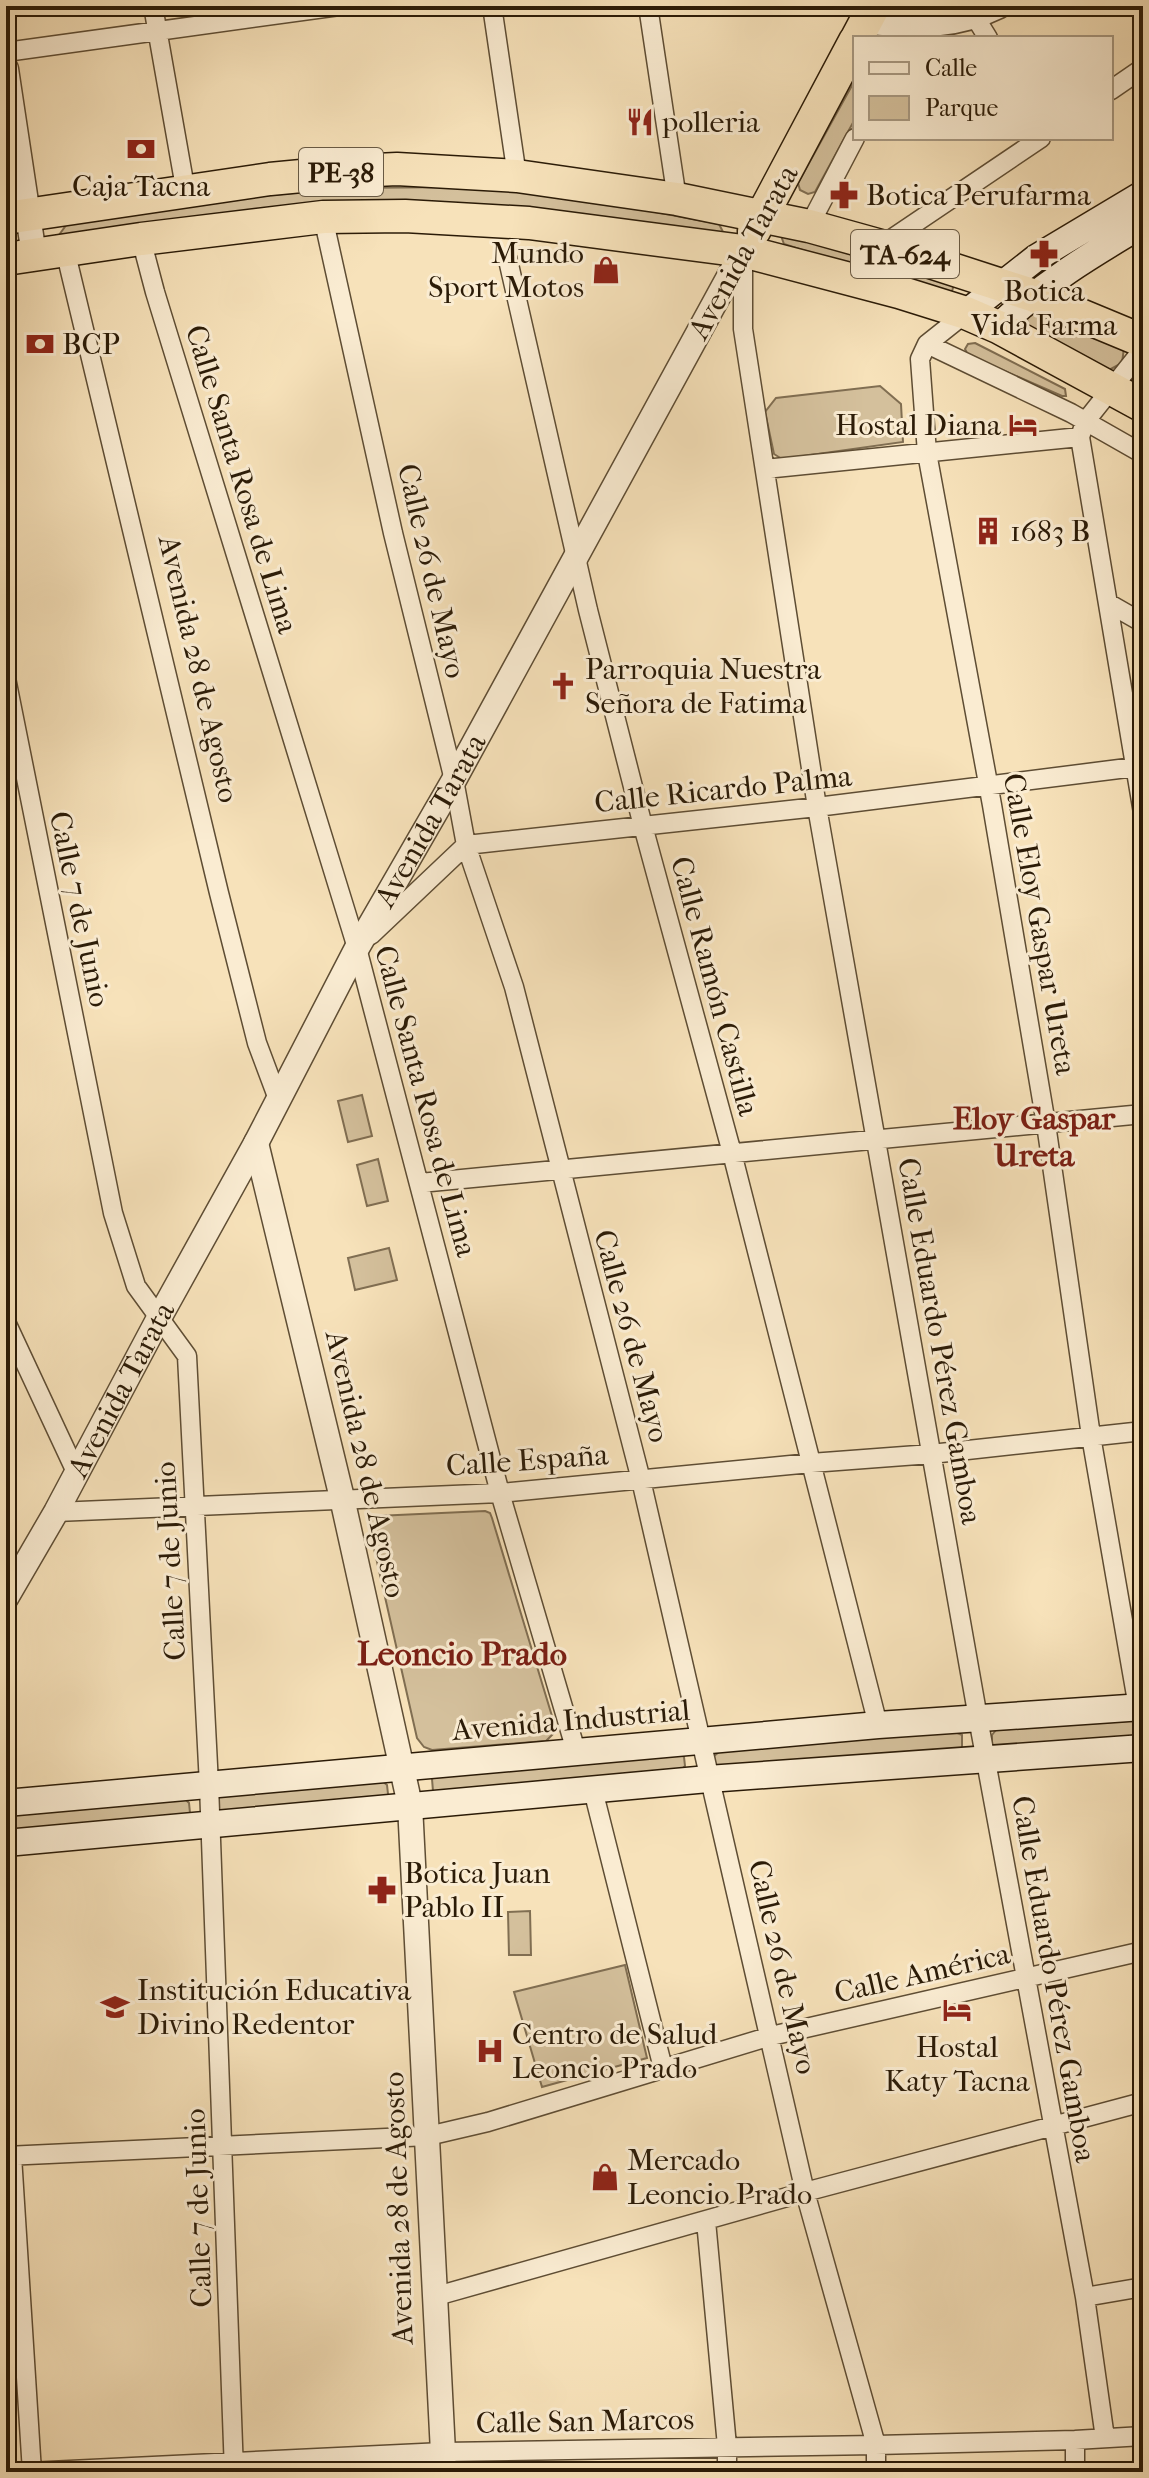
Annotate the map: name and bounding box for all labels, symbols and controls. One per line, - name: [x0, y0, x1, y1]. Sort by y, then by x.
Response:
- legend: [853, 36, 1113, 140]
- text: Calle: [925, 54, 977, 82]
- text: Parque: [925, 94, 998, 122]
- place label: polleria: [661, 105, 761, 140]
- restaurant icon: polleria: [625, 107, 655, 137]
- bank icon: Caja Tacna: [126, 134, 156, 164]
- road number: PE-38: [299, 148, 383, 196]
- street label: Avenida Tarata: [681, 158, 806, 346]
- place label: Caja Tacna: [72, 169, 211, 204]
- place label: Botica Perufarma: [866, 178, 1092, 213]
- pharmacy icon: Botica Perufarma: [829, 180, 859, 210]
- road number: TA-624: [851, 230, 959, 278]
- place label: Mundo Sport Motos: [428, 236, 584, 305]
- pharmacy icon: Botica Vida Farma: [1029, 239, 1059, 269]
- shop icon: Mundo Sport Motos: [591, 255, 621, 285]
- place label: Botica Vida Farma: [970, 274, 1118, 343]
- street label: Calle Santa Rosa de Lima: [178, 321, 305, 639]
- place label: BCP: [62, 327, 120, 362]
- bank icon: BCP: [25, 329, 55, 359]
- place label: Hostal Diana: [835, 408, 1002, 443]
- hotel icon: Hostal Diana: [1008, 410, 1038, 440]
- street label: Calle 26 de Mayo: [390, 461, 473, 682]
- place label: 1683 B: [1010, 514, 1090, 549]
- building icon: 1683 B: [973, 516, 1003, 546]
- street label: Avenida 28 de Agosto: [151, 531, 246, 806]
- place label: Parroquia Nuestra Señora de Fatima: [585, 652, 822, 721]
- church icon: Parroquia Nuestra Señora de Fatima: [548, 671, 578, 701]
- street label: Avenida Tarata: [367, 727, 494, 914]
- street label: Calle Ricardo Palma: [593, 758, 854, 820]
- street label: Calle Eloy Gaspar Ureta: [996, 771, 1083, 1079]
- street label: Calle 7 de Junio: [42, 808, 117, 1010]
- street label: Calle Ramón Castilla: [663, 853, 766, 1121]
- street label: Calle Santa Rosa de Lima: [367, 942, 484, 1262]
- district label: Eloy Gaspar Ureta: [953, 1100, 1117, 1174]
- street label: Calle Eduardo Pérez Gamboa: [890, 1155, 989, 1528]
- street label: Calle 26 de Mayo: [586, 1226, 677, 1446]
- street label: Avenida Tarata: [60, 1295, 183, 1484]
- street label: Avenida 28 de Agosto: [318, 1326, 413, 1601]
- street label: Calle España: [445, 1437, 610, 1484]
- street label: Calle 7 de Junio: [148, 1461, 193, 1661]
- district label: Leoncio Prado: [357, 1634, 567, 1674]
- street label: Avenida Industrial: [450, 1693, 691, 1748]
- street label: Calle Eduardo Pérez Gamboa: [1004, 1793, 1103, 2166]
- place label: Botica Juan Pablo II: [404, 1856, 551, 1925]
- street label: Calle 26 de Mayo: [741, 1857, 824, 2078]
- pharmacy icon: Botica Juan Pablo II: [367, 1875, 397, 1905]
- street label: Calle América: [831, 1936, 1015, 2011]
- place label: Institución Educativa Divino Redentor: [137, 1973, 412, 2042]
- school or university icon: Institución Educativa Divino Redentor: [100, 1992, 130, 2022]
- hotel icon: Hostal Katy Tacna: [942, 1995, 972, 2025]
- place label: Centro de Salud Leoncio Prado: [512, 2017, 718, 2086]
- place label: Hostal Katy Tacna: [884, 2030, 1031, 2099]
- hospital icon: Centro de Salud Leoncio Prado: [475, 2036, 505, 2066]
- street label: Avenida 28 de Agosto: [376, 2071, 421, 2346]
- street label: Calle 7 de Junio: [178, 2108, 219, 2308]
- place label: Mercado Leoncio Prado: [627, 2143, 812, 2212]
- shop icon: Mercado Leoncio Prado: [590, 2162, 620, 2192]
- street label: Calle San Marcos: [476, 2402, 695, 2441]

